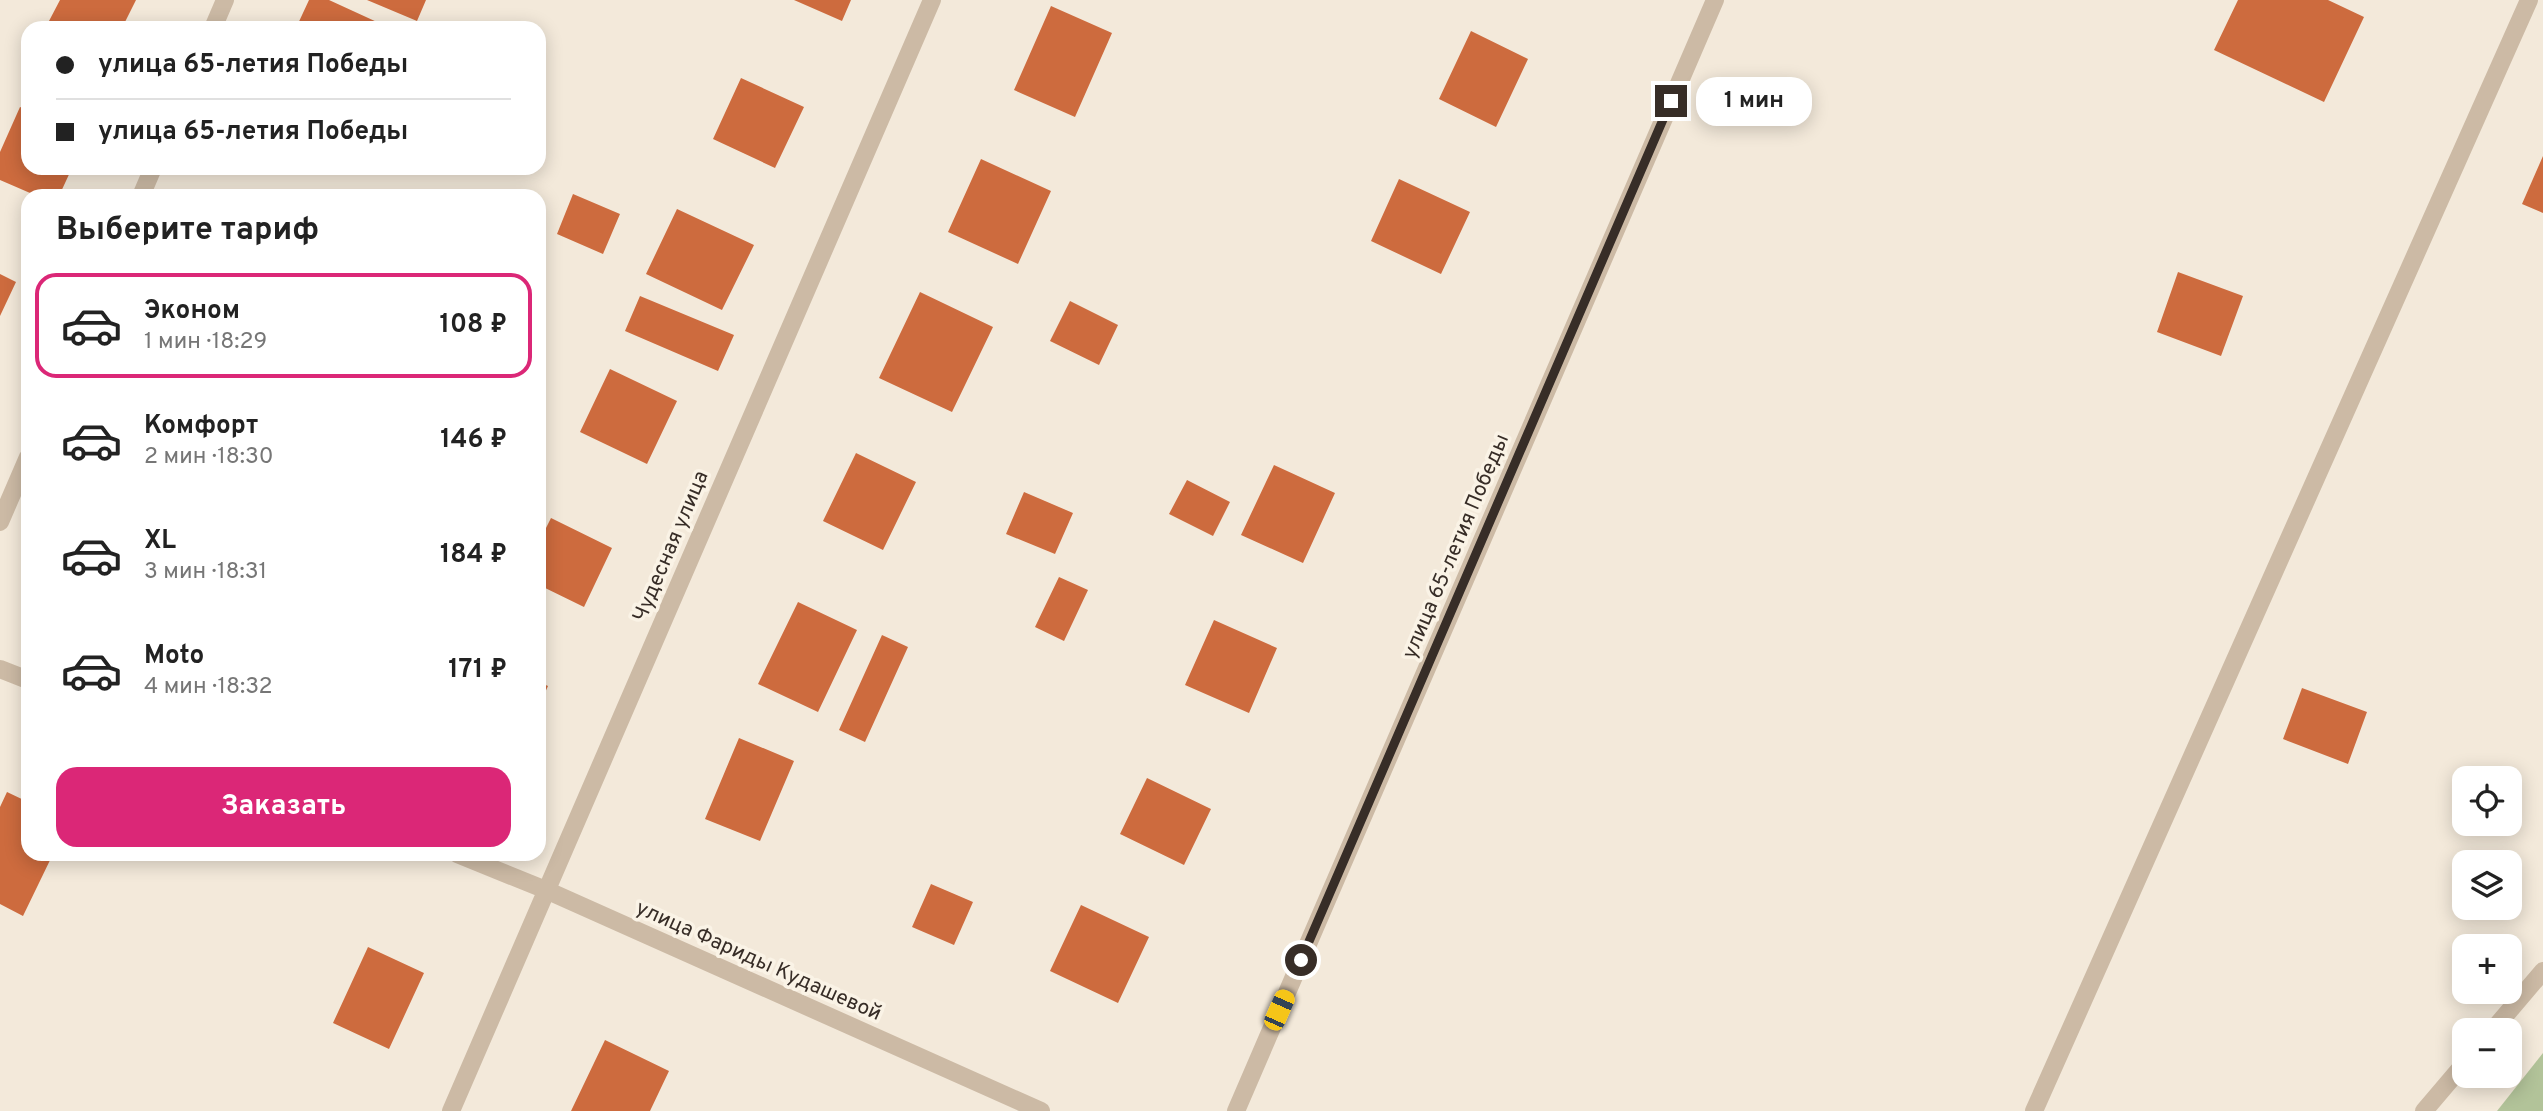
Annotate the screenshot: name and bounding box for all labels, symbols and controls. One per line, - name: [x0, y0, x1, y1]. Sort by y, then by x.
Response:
- text: улица 65-летия Победы: [98, 49, 408, 82]
- callout: 1 мин: [1696, 76, 1811, 126]
- route end: [1655, 85, 1687, 117]
- text: 1 мин: [1724, 87, 1784, 116]
- text: улица 65-летия Победы: [98, 116, 408, 149]
- text: Выберите тариф: [56, 211, 319, 251]
- icon: car: [60, 294, 123, 357]
- text: Эконом: [144, 295, 240, 328]
- text: 108 ₽: [440, 309, 507, 342]
- text: 1 мин · 18:29: [144, 328, 267, 357]
- icon: car: [60, 409, 123, 472]
- text: Комфорт: [144, 410, 258, 443]
- text: 146 ₽: [440, 424, 507, 457]
- street label: улица 65-летия Победы: [1397, 430, 1516, 663]
- text: 2 мин · 18:30: [144, 443, 273, 472]
- street label: Чудесная улица: [627, 467, 715, 626]
- icon: car: [60, 524, 123, 587]
- text: XL: [144, 525, 176, 558]
- text: 184 ₽: [440, 539, 507, 572]
- text: 3 мин · 18:31: [144, 558, 267, 587]
- icon: car: [60, 639, 123, 702]
- text: Moto: [144, 640, 204, 673]
- text: 171 ₽: [448, 654, 507, 687]
- text: 4 мин · 18:32: [144, 673, 273, 702]
- map controls: [2452, 766, 2522, 1088]
- button: locate: [2452, 766, 2522, 836]
- button: Заказать: [56, 767, 511, 847]
- button: layers: [2452, 850, 2522, 920]
- street label: улица Фариды Кудашевой: [631, 895, 886, 1028]
- button: +: [2452, 934, 2522, 1004]
- route start: [1285, 944, 1317, 976]
- car: [1261, 987, 1298, 1033]
- button: −: [2452, 1018, 2522, 1088]

